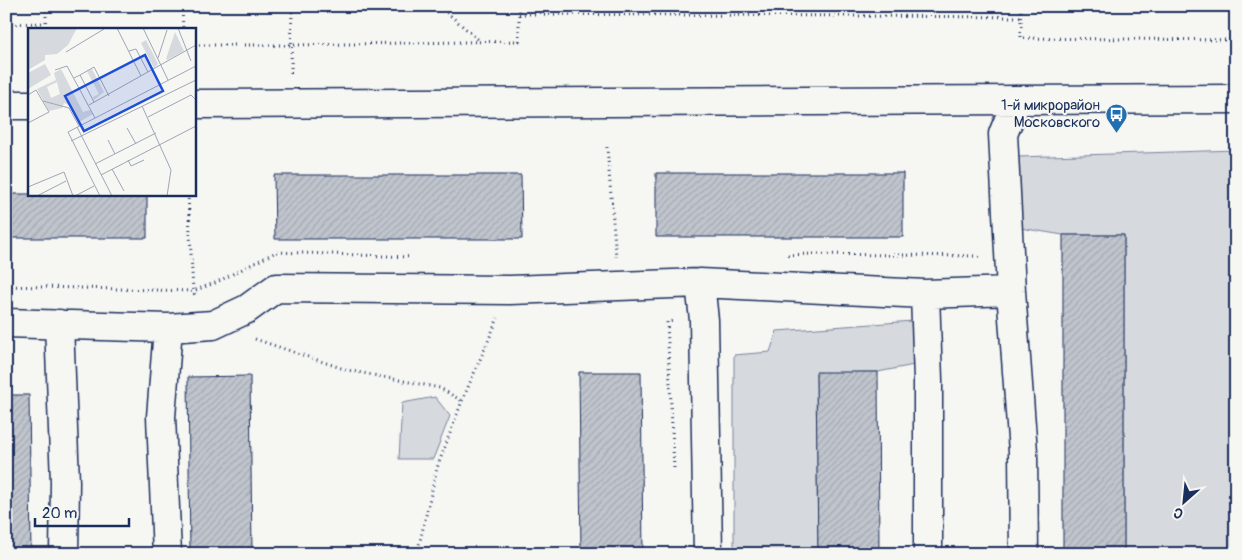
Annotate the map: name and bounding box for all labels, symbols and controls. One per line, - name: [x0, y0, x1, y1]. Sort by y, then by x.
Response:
- inset map: [28, 28, 195, 195]
- place label: 1-й микрорайон Московского: [1001, 96, 1100, 132]
- bus stop icon: 1-й микрорайон Московского: [1104, 102, 1128, 133]
- north arrow: [1160, 478, 1210, 528]
- scale bar: [35, 495, 129, 527]
- text: С: [1170, 503, 1186, 523]
- text: 20 m: [42, 504, 77, 523]

